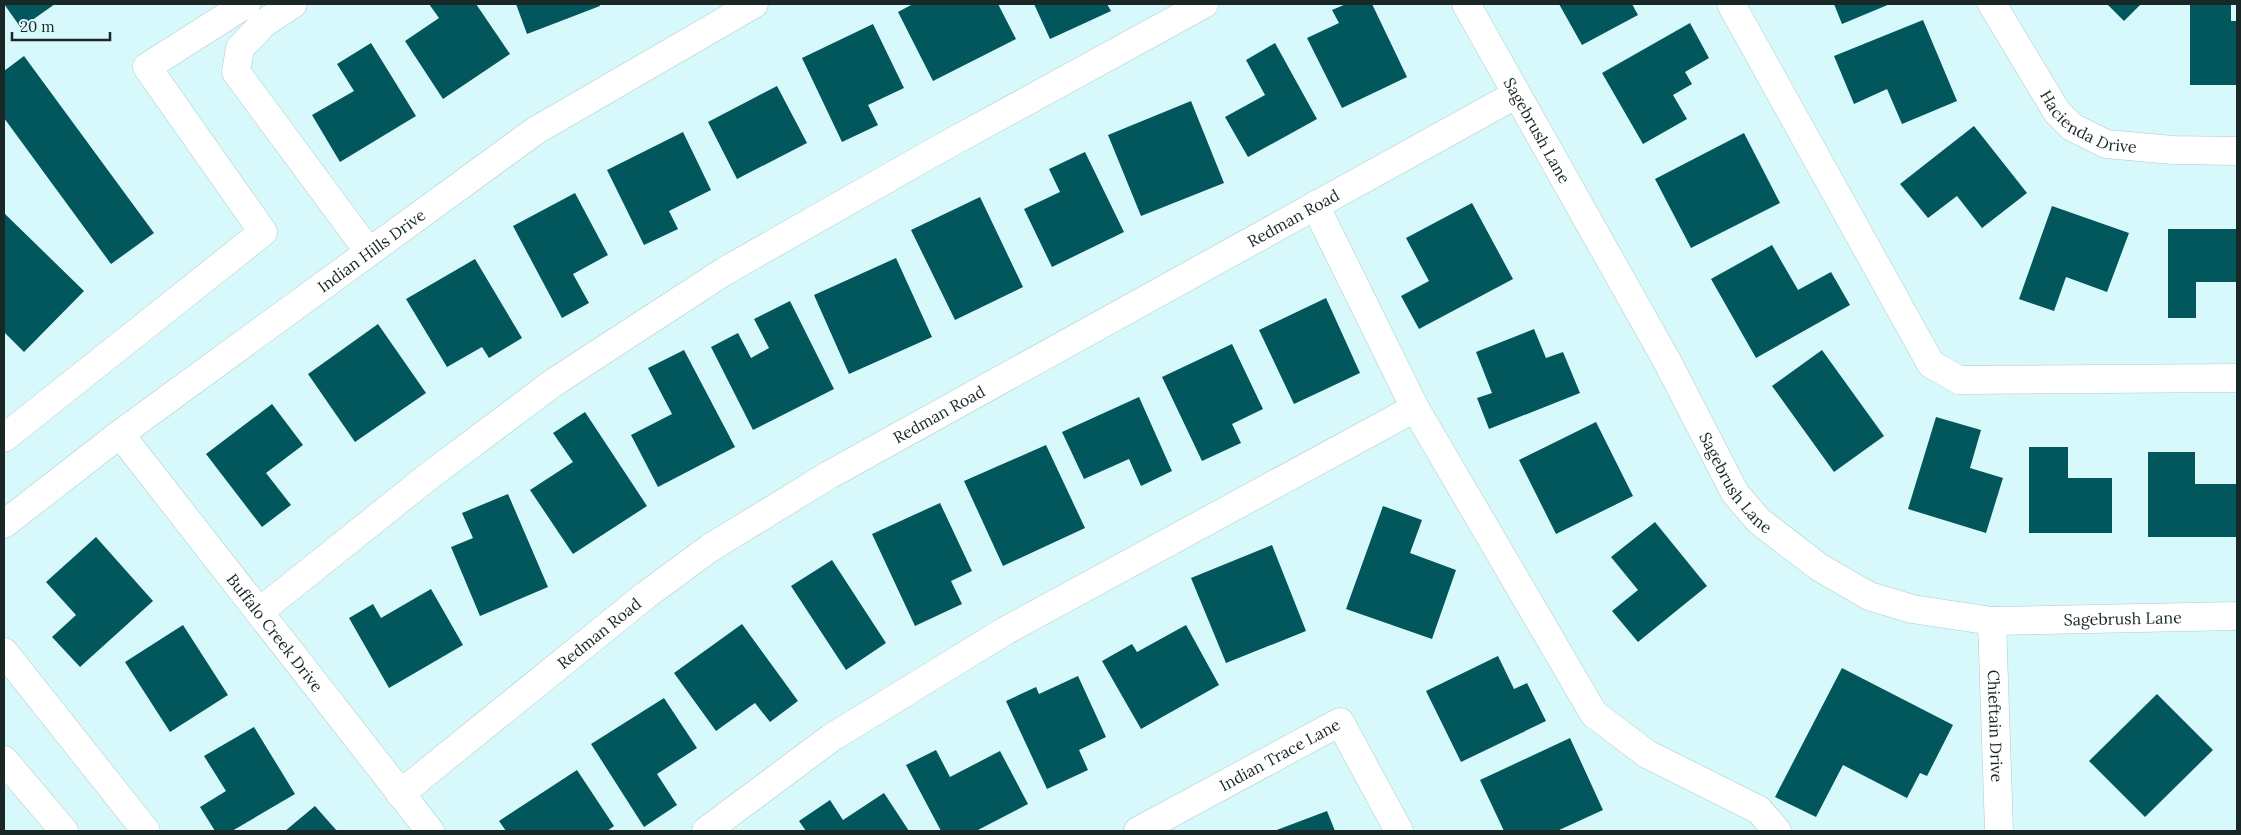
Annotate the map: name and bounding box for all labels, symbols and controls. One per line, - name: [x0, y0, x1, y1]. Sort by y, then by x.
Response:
- scale bar: [12, 10, 110, 42]
- text: 20 m: [20, 17, 55, 36]
- street label: Sagebrush Lane: [1499, 74, 1575, 187]
- street label: Hacienda Drive: [2036, 86, 2138, 157]
- street label: Redman Road: [1244, 184, 1343, 251]
- street label: Indian Hills Drive: [314, 204, 429, 296]
- street label: Redman Road: [889, 381, 989, 448]
- street label: Sagebrush Lane: [1695, 429, 1776, 538]
- street label: Buffalo Creek Drive: [223, 569, 328, 696]
- street label: Redman Road: [553, 593, 645, 673]
- street label: Sagebrush Lane: [2063, 607, 2182, 630]
- street label: Chieftain Drive: [1984, 669, 2007, 783]
- street label: Indian Trace Lane: [1216, 714, 1344, 795]

